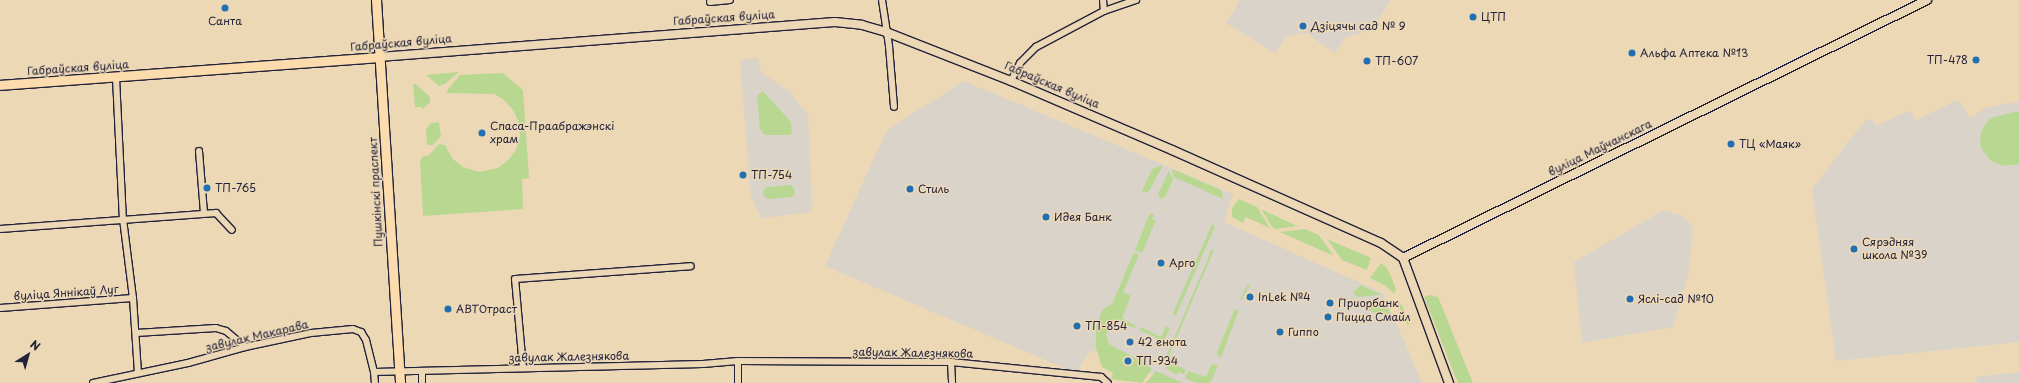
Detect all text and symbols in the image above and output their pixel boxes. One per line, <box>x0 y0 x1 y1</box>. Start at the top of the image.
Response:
marker: Санта <box>220 3 230 13</box>
street label: Габраўская вуліца <box>672 8 776 28</box>
place label: ЦТП <box>1481 10 1506 24</box>
marker: ЦТП <box>1468 12 1478 22</box>
place label: Санта <box>208 14 242 28</box>
place label: Дзіцячы сад № 9 <box>1311 19 1406 33</box>
marker: Дзіцячы сад № 9 <box>1298 21 1308 31</box>
street label: Габраўская вуліца <box>349 32 453 54</box>
place label: Альфа Аптека №13 <box>1640 46 1748 60</box>
marker: Альфа Аптека №13 <box>1627 48 1637 58</box>
place label: ТП-478 <box>1927 53 1968 67</box>
place label: ТП-607 <box>1375 54 1418 68</box>
marker: ТП-478 <box>1971 55 1981 65</box>
marker: ТП-607 <box>1362 56 1372 66</box>
street label: Габраўская вуліца <box>26 58 130 78</box>
street label: Габраўская вуліца <box>1002 59 1102 111</box>
street label: вуліца Маўчанскага <box>1546 117 1654 179</box>
place label: Спаса-Праабражэнскі храм <box>490 120 614 146</box>
marker: Спаса-Праабражэнскі храм <box>477 128 487 138</box>
street label: Пушкінскі праспект <box>367 137 385 247</box>
place label: ТЦ «Маяк» <box>1739 137 1801 151</box>
marker: ТЦ «Маяк» <box>1726 139 1736 149</box>
place label: ТП-754 <box>751 168 792 182</box>
marker: ТП-754 <box>738 170 748 180</box>
place label: ТП-765 <box>215 181 256 195</box>
place label: Стиль <box>918 182 949 196</box>
marker: ТП-765 <box>202 183 212 193</box>
marker: Стиль <box>905 184 915 194</box>
place label: Идея Банк <box>1054 210 1112 224</box>
marker: Идея Банк <box>1041 212 1051 222</box>
place label: Сярэдняя школа №39 <box>1862 236 1928 262</box>
marker: Сярэдняя школа №39 <box>1849 244 1859 254</box>
place label: Арго <box>1169 256 1195 270</box>
marker: Арго <box>1156 258 1166 268</box>
street label: вуліца Яннікаў Луг <box>13 283 119 303</box>
place label: InLek №4 <box>1258 290 1311 304</box>
marker: InLek №4 <box>1245 292 1255 302</box>
place label: Яслі-сад №10 <box>1638 292 1714 306</box>
marker: Яслі-сад №10 <box>1625 294 1635 304</box>
place label: Приорбанк <box>1338 296 1399 310</box>
marker: Приорбанк <box>1325 298 1335 308</box>
place label: АВТОтраст <box>456 302 517 316</box>
marker: АВТОтраст <box>443 304 453 314</box>
place label: Пицца Смайл <box>1336 310 1411 324</box>
marker: Пицца Смайл <box>1323 312 1333 322</box>
street label: завулак Макарава <box>204 318 310 354</box>
place label: ТП-854 <box>1085 319 1127 333</box>
marker: ТП-854 <box>1072 321 1082 331</box>
place label: Гиппо <box>1288 325 1319 339</box>
marker: Гиппо <box>1275 327 1285 337</box>
north arrow <box>8 335 48 375</box>
place label: 42 енота <box>1138 335 1187 349</box>
text: N <box>27 336 44 354</box>
marker: 42 енота <box>1125 337 1135 347</box>
street label: завулак Жалезнякова <box>853 345 973 361</box>
street label: завулак Жалезнякова <box>509 349 629 365</box>
place label: ТП-934 <box>1136 354 1178 368</box>
marker: ТП-934 <box>1123 356 1133 366</box>

